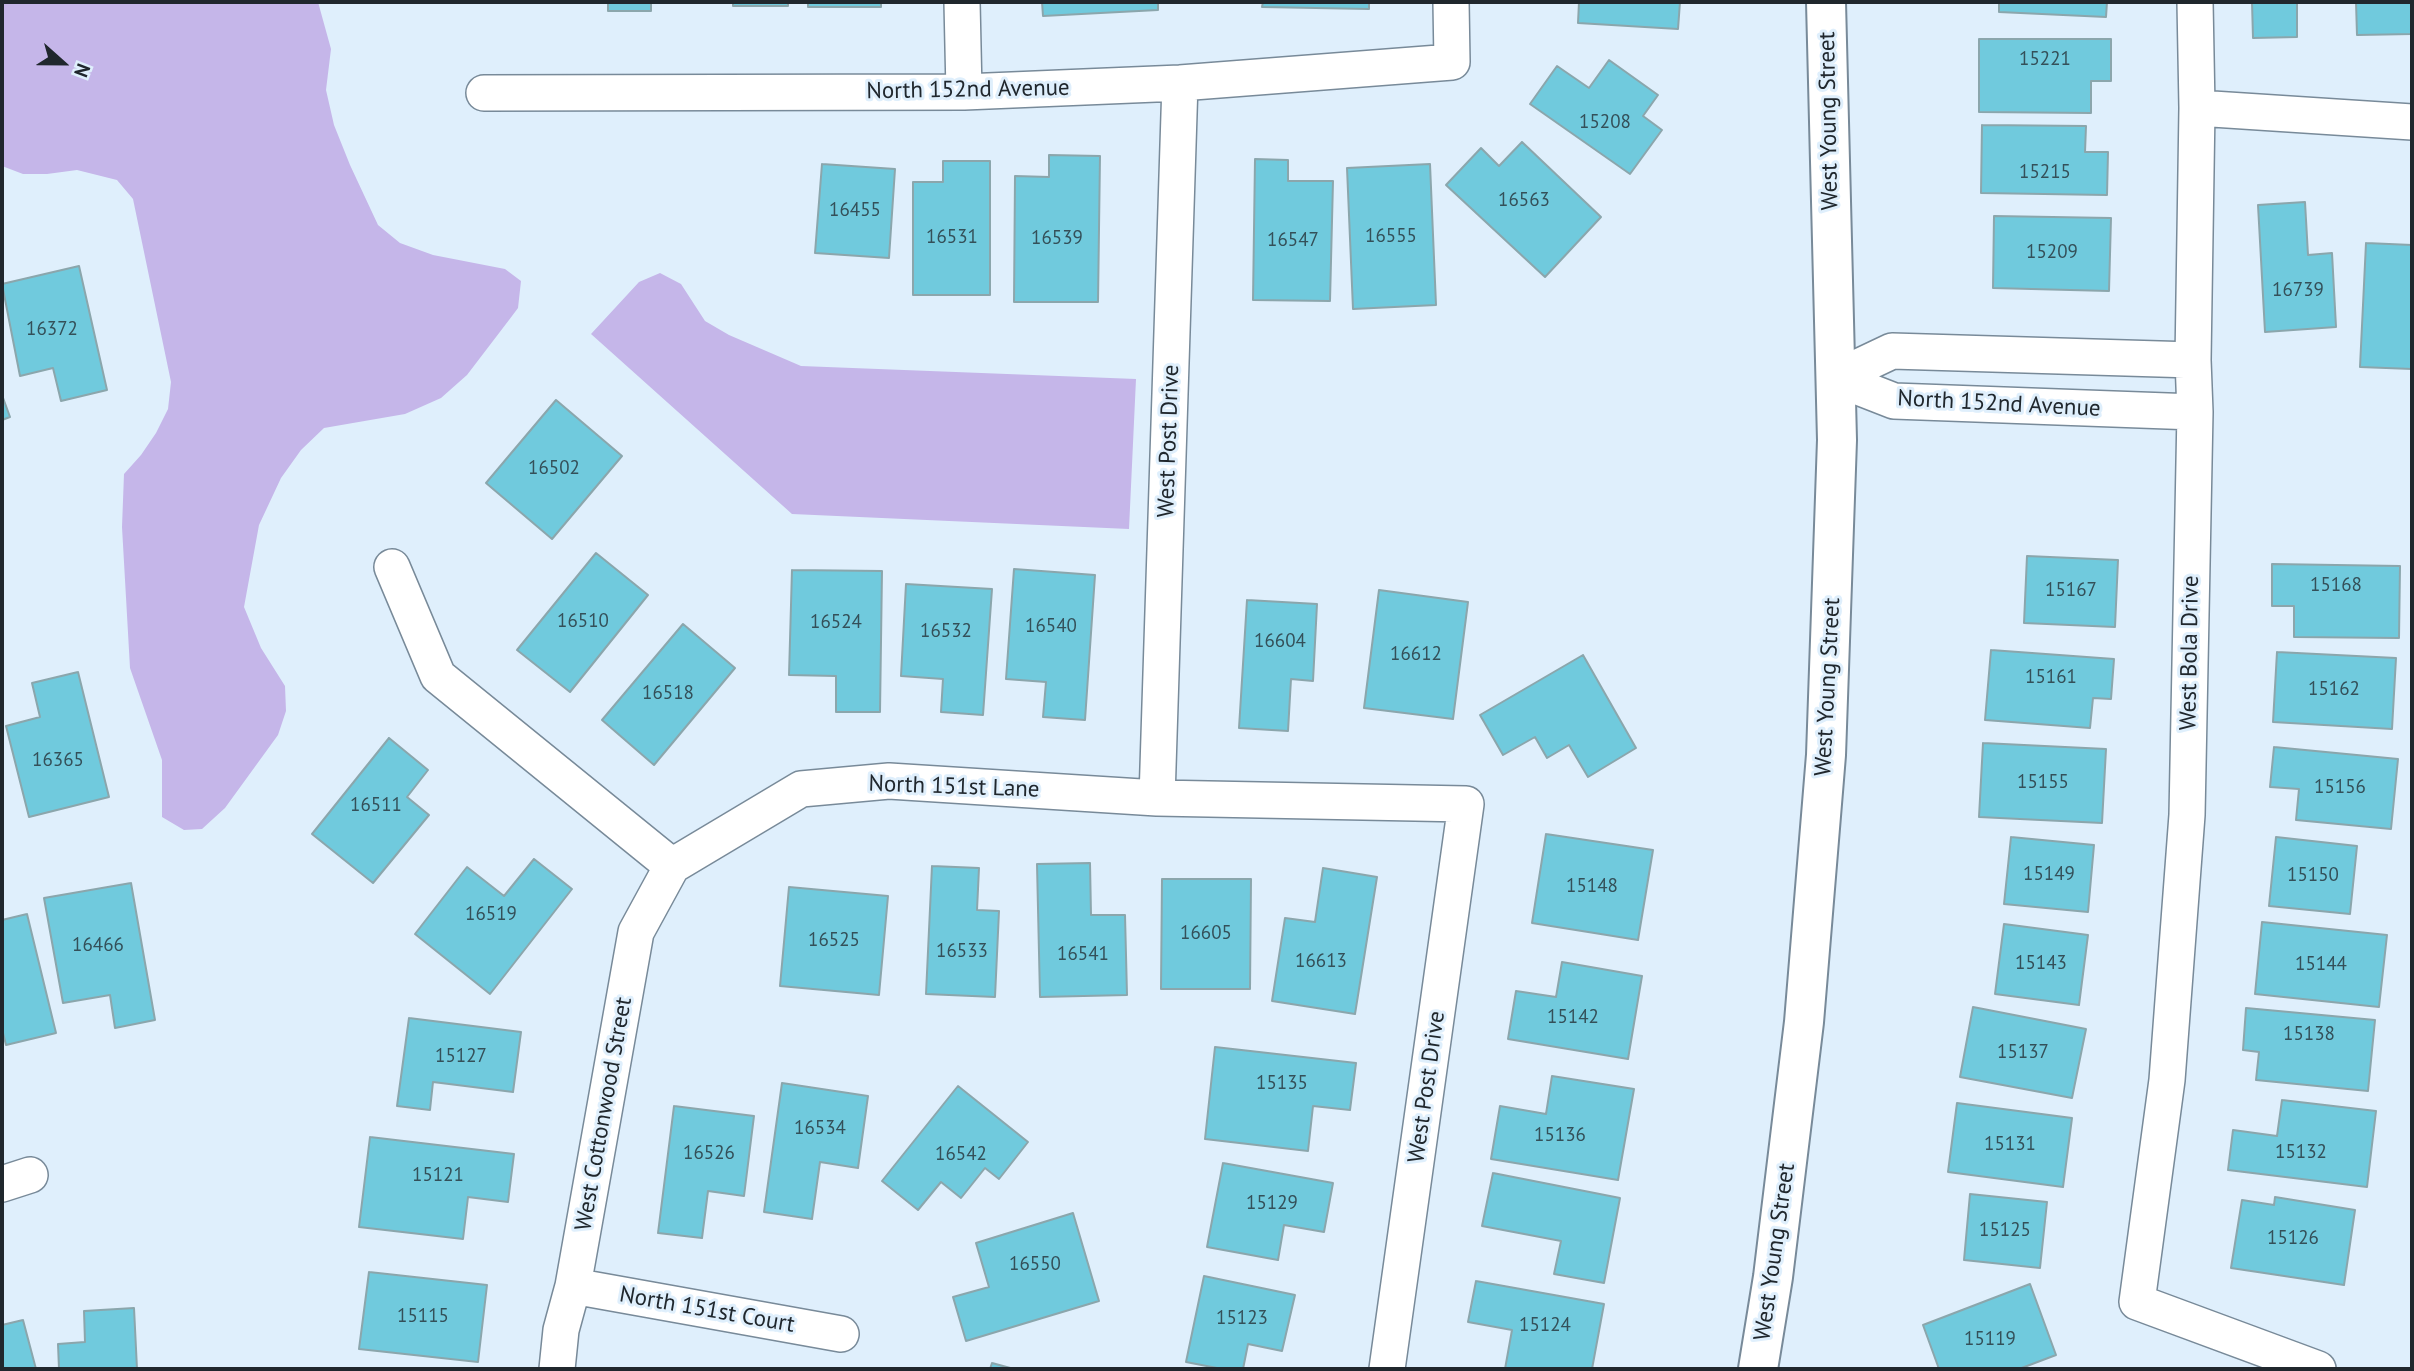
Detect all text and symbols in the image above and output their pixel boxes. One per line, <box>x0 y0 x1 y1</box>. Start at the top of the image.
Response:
north arrow <box>28 28 98 98</box>
street label: West Young Street <box>1814 31 1844 211</box>
house number: 15221 <box>2019 49 2071 71</box>
text: N <box>69 60 96 81</box>
street label: North 152nd Avenue <box>866 74 1070 106</box>
house number: 15208 <box>1579 112 1631 134</box>
house number: 15215 <box>2019 162 2071 184</box>
house number: 16563 <box>1498 190 1550 212</box>
house number: 16455 <box>829 200 881 222</box>
house number: 16555 <box>1365 226 1417 248</box>
house number: 16531 <box>926 227 978 249</box>
house number: 16539 <box>1031 228 1083 250</box>
house number: 16547 <box>1267 230 1319 252</box>
house number: 15209 <box>2026 242 2078 264</box>
house number: 16739 <box>2272 280 2324 302</box>
house number: 16372 <box>26 319 78 341</box>
street label: West Post Drive <box>1153 364 1185 518</box>
street label: North 152nd Avenue <box>1897 385 2101 423</box>
house number: 16502 <box>528 458 580 480</box>
street label: West Bola Drive <box>2175 575 2205 731</box>
house number: 15168 <box>2310 575 2362 597</box>
house number: 15167 <box>2045 580 2097 602</box>
street label: West Young Street <box>1810 597 1846 777</box>
house number: 16510 <box>557 611 609 633</box>
house number: 16524 <box>810 612 862 634</box>
house number: 16540 <box>1025 616 1077 638</box>
house number: 16532 <box>920 621 972 643</box>
house number: 16604 <box>1254 631 1306 653</box>
house number: 16612 <box>1390 644 1442 666</box>
house number: 15161 <box>2025 667 2077 689</box>
house number: 15162 <box>2308 679 2360 701</box>
house number: 16518 <box>642 683 694 705</box>
house number: 16365 <box>32 750 84 772</box>
street label: North 151st Lane <box>868 770 1040 804</box>
house number: 15155 <box>2017 772 2069 794</box>
house number: 15156 <box>2314 777 2366 799</box>
house number: 16511 <box>350 795 402 817</box>
house number: 15149 <box>2023 864 2075 886</box>
house number: 15150 <box>2287 865 2339 887</box>
house number: 15148 <box>1566 876 1618 898</box>
house number: 16519 <box>465 904 517 926</box>
house number: 16605 <box>1180 923 1232 945</box>
house number: 16525 <box>808 930 860 952</box>
house number: 16466 <box>72 935 124 957</box>
house number: 16533 <box>936 941 988 963</box>
house number: 16541 <box>1057 944 1109 966</box>
house number: 16613 <box>1295 951 1347 973</box>
house number: 15143 <box>2015 953 2067 975</box>
house number: 15144 <box>2295 954 2347 976</box>
street label: West Cottonwood Street <box>570 995 638 1233</box>
house number: 15142 <box>1547 1007 1599 1029</box>
street label: West Post Drive <box>1403 1009 1451 1165</box>
house number: 15138 <box>2283 1024 2335 1046</box>
house number: 15137 <box>1997 1042 2049 1064</box>
house number: 15127 <box>435 1046 487 1068</box>
house number: 15135 <box>1256 1073 1308 1095</box>
house number: 16534 <box>794 1118 846 1140</box>
house number: 15136 <box>1534 1125 1586 1147</box>
house number: 15131 <box>1984 1134 2036 1156</box>
house number: 15132 <box>2275 1142 2327 1164</box>
house number: 16526 <box>683 1143 735 1165</box>
house number: 16542 <box>935 1144 987 1166</box>
street label: West Young Street <box>1749 1162 1801 1342</box>
house number: 15121 <box>412 1165 464 1187</box>
house number: 15129 <box>1246 1193 1298 1215</box>
house number: 15125 <box>1979 1220 2031 1242</box>
house number: 15126 <box>2267 1228 2319 1250</box>
house number: 16550 <box>1009 1254 1061 1276</box>
street label: North 151st Court <box>617 1281 797 1339</box>
house number: 15115 <box>397 1306 449 1328</box>
house number: 15123 <box>1216 1308 1268 1330</box>
house number: 15124 <box>1519 1315 1571 1337</box>
house number: 15119 <box>1964 1329 2016 1351</box>

